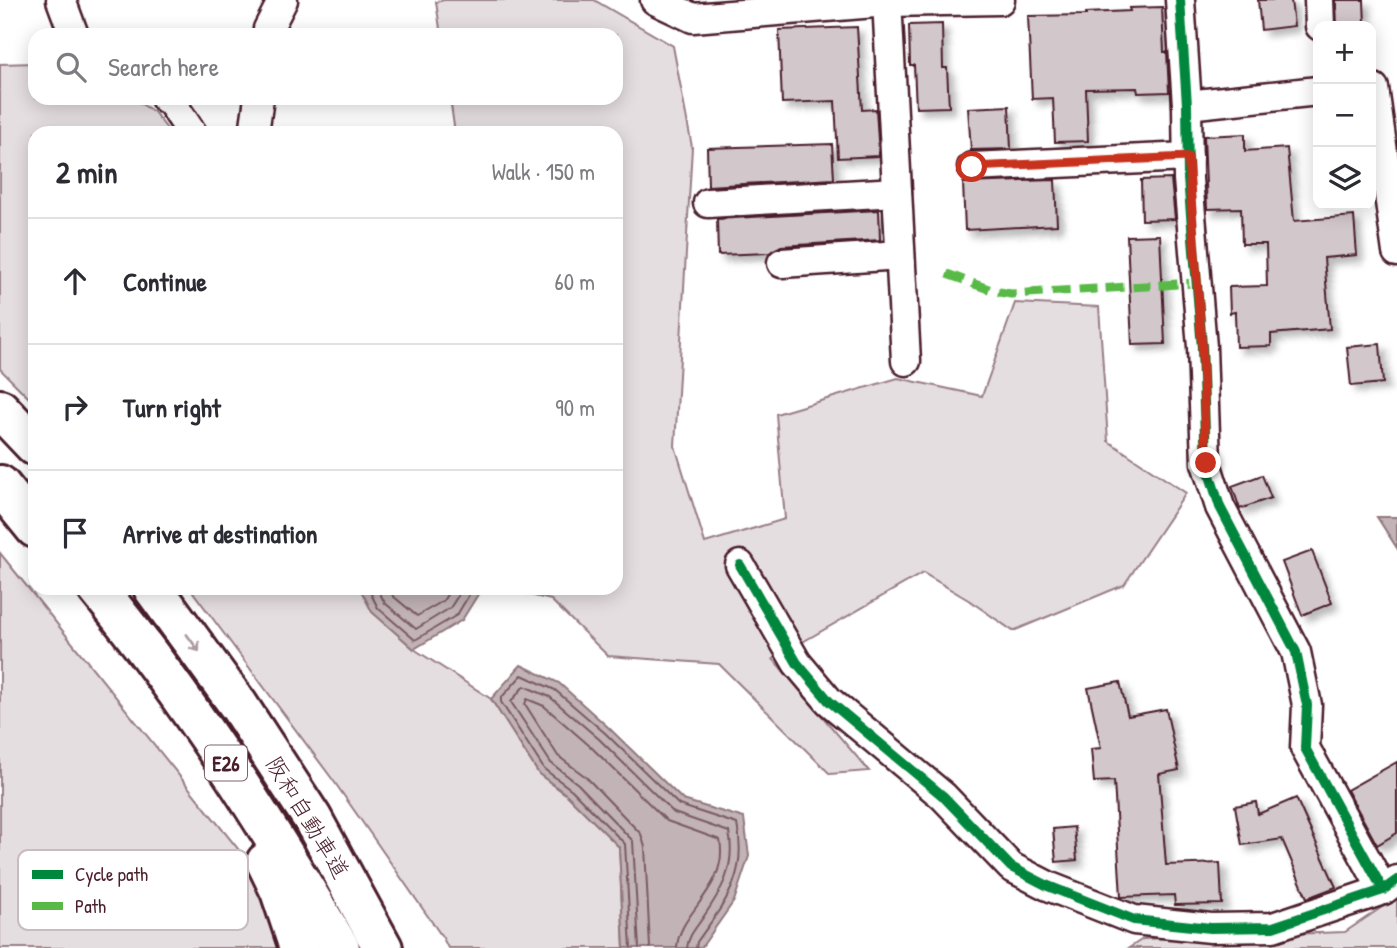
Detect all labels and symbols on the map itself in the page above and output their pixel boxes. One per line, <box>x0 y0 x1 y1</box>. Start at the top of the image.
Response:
route start <box>956 151 987 182</box>
route end <box>1190 447 1221 478</box>
one-way arrow <box>186 633 200 652</box>
road number: E26 <box>205 746 247 780</box>
street label: 阪和自動車道 <box>259 750 357 884</box>
legend <box>18 850 248 930</box>
text: Cycle path <box>75 861 148 887</box>
text: Path <box>75 893 106 919</box>

